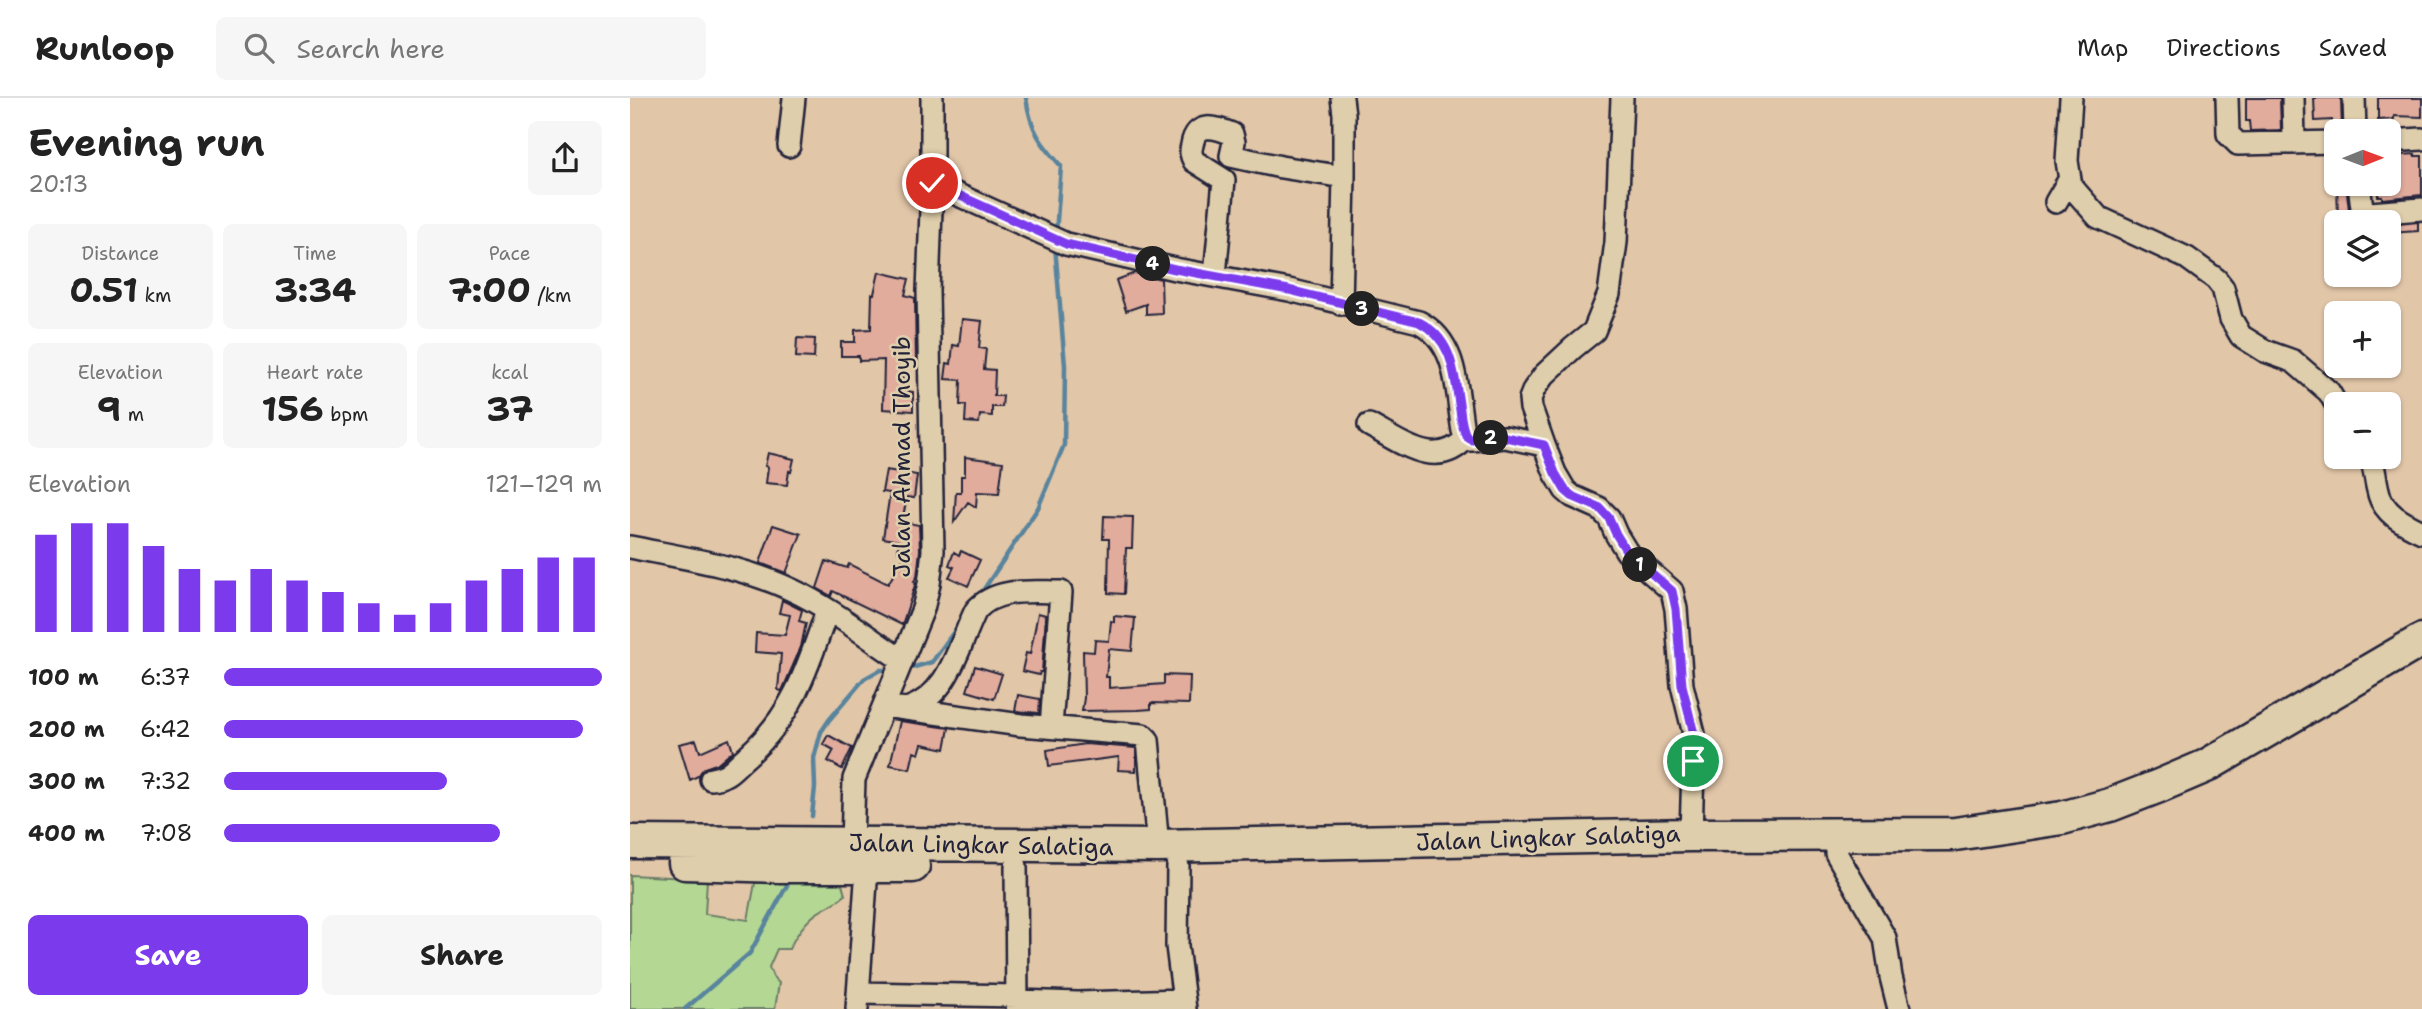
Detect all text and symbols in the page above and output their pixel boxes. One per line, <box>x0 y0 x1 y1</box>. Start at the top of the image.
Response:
search box <box>216 17 706 80</box>
text: Runloop <box>35 26 174 71</box>
icon: search <box>240 29 278 67</box>
text: Search here <box>296 31 445 66</box>
text: Map <box>2077 32 2128 64</box>
text: Directions <box>2166 32 2281 64</box>
text: Saved <box>2319 32 2387 64</box>
text: Evening run <box>28 117 265 168</box>
north arrow <box>2324 119 2401 196</box>
map controls <box>2324 119 2401 469</box>
button: share <box>528 121 602 195</box>
pin <box>902 153 962 213</box>
icon: check <box>913 164 951 202</box>
text: 20:13 <box>28 169 88 199</box>
button: layers <box>2324 210 2401 287</box>
text: Distance <box>81 241 159 266</box>
text: Time <box>293 241 337 266</box>
text: Pace <box>489 241 531 266</box>
pin: 4 <box>1135 246 1170 282</box>
text: 4 <box>1146 251 1159 276</box>
text: 0.51 <box>69 266 138 313</box>
text: 3:34 <box>274 266 356 313</box>
text: 7:00 <box>448 266 531 313</box>
text: km <box>138 283 171 308</box>
text: /km <box>531 283 571 308</box>
pin: 3 <box>1344 292 1380 326</box>
text: 3 <box>1355 296 1368 321</box>
button: + <box>2324 301 2401 378</box>
street label: Jalan Ahmad Thoyib <box>886 336 918 578</box>
text: Elevation <box>78 360 163 385</box>
text: Heart rate <box>267 360 363 385</box>
text: kcal <box>491 360 528 385</box>
text: 9 <box>97 385 121 432</box>
text: 156 <box>262 385 324 432</box>
text: 37 <box>486 385 533 432</box>
button: − <box>2324 392 2401 469</box>
text: m <box>121 402 144 427</box>
text: bpm <box>324 402 368 427</box>
pin: 2 <box>1474 420 1508 456</box>
text: 2 <box>1484 425 1497 450</box>
text: Elevation <box>28 469 131 499</box>
text: 121–129 m <box>486 469 602 499</box>
pin: 1 <box>1622 547 1658 582</box>
text: 1 <box>1635 552 1644 577</box>
text: 100 m <box>28 662 99 692</box>
text: 6:37 <box>140 662 191 692</box>
text: 200 m <box>28 714 105 744</box>
text: 6:42 <box>140 714 191 744</box>
pin <box>1663 731 1723 791</box>
icon: arrive <box>1674 742 1712 780</box>
text: 300 m <box>28 766 105 796</box>
text: 7:32 <box>140 766 191 796</box>
street label: Jalan Lingkar Salatiga <box>1415 817 1681 859</box>
text: 400 m <box>28 818 105 848</box>
text: 7:08 <box>140 818 193 848</box>
street label: Jalan Lingkar Salatiga <box>848 827 1114 863</box>
button: Save <box>28 915 308 995</box>
button: Share <box>322 915 602 995</box>

